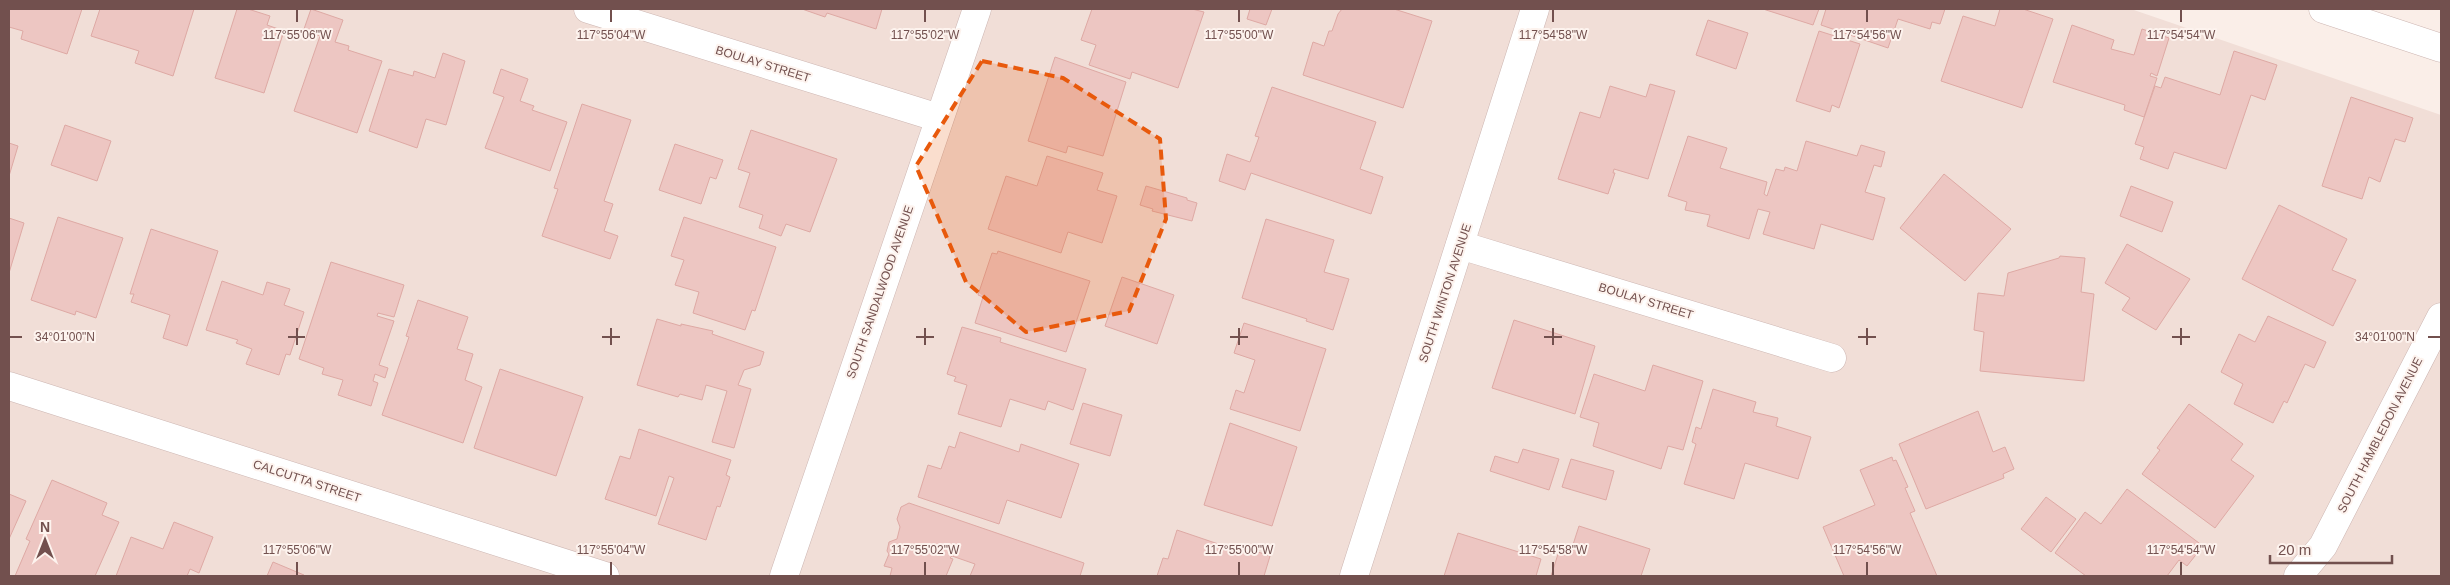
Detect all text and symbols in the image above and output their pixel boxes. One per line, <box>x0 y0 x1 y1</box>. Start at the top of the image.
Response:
text: 117°55'06"W <box>263 28 332 42</box>
text: 117°55'04"W <box>577 28 646 42</box>
text: 117°55'02"W <box>891 28 960 42</box>
text: 117°55'00"W <box>1205 28 1274 42</box>
text: 117°54'58"W <box>1519 28 1588 42</box>
text: 117°54'56"W <box>1833 28 1902 42</box>
text: 117°54'54"W <box>2147 28 2216 42</box>
street label: BOULAY STREET <box>714 43 813 85</box>
street label: SOUTH SANDALWOOD AVENUE <box>844 204 916 380</box>
street label: SOUTH WINTON AVENUE <box>1416 222 1474 364</box>
street label: BOULAY STREET <box>1597 280 1696 322</box>
text: 34°01'00"N <box>35 330 95 344</box>
text: 34°01'00"N <box>2355 330 2415 344</box>
street label: SOUTH HAMBLEDON AVENUE <box>2335 355 2425 515</box>
street label: CALCUTTA STREET <box>251 457 363 505</box>
north arrow <box>20 515 70 565</box>
text: N <box>40 519 50 535</box>
scale bar <box>2270 532 2392 564</box>
text: 20 m <box>2278 541 2311 558</box>
text: 117°55'06"W <box>263 543 332 557</box>
text: 117°55'04"W <box>577 543 646 557</box>
text: 117°55'02"W <box>891 543 960 557</box>
text: 117°55'00"W <box>1205 543 1274 557</box>
text: 117°54'58"W <box>1519 543 1588 557</box>
text: 117°54'56"W <box>1833 543 1902 557</box>
text: 117°54'54"W <box>2147 543 2216 557</box>

